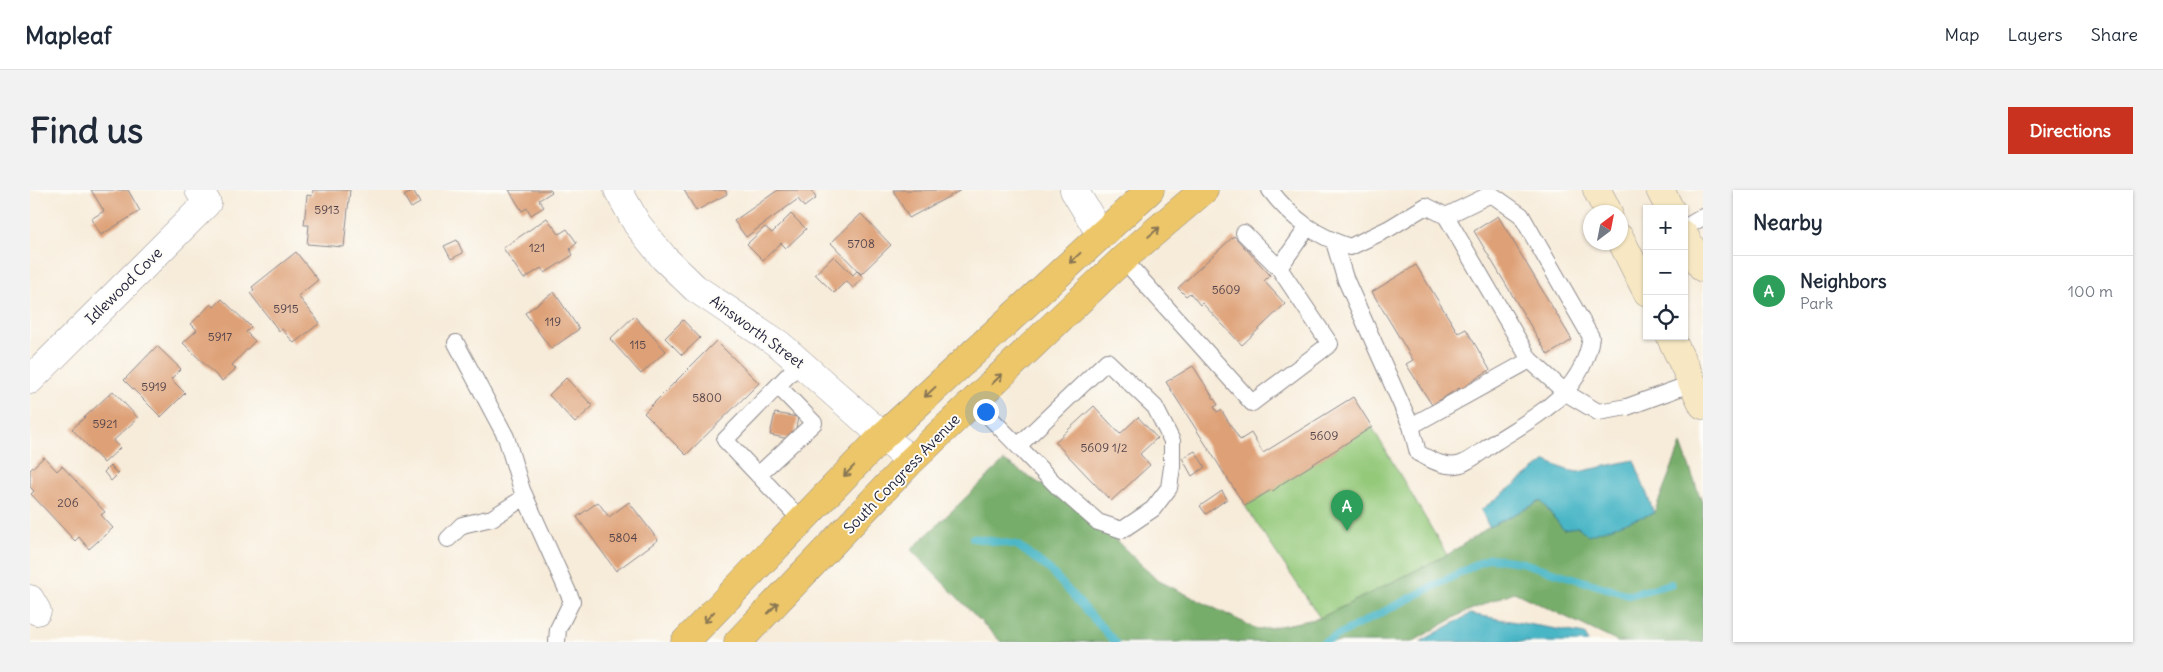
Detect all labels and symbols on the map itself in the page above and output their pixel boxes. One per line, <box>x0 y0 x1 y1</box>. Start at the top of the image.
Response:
house number: 5913 <box>314 202 340 217</box>
north arrow <box>1583 205 1628 250</box>
one-way arrow <box>1148 226 1161 238</box>
house number: 5708 <box>847 236 875 251</box>
house number: 121 <box>529 240 545 255</box>
street label: Idlewood Cove <box>81 243 166 328</box>
one-way arrow <box>1069 252 1082 264</box>
house number: 5609 <box>1212 282 1240 297</box>
street label: Ainsworth Street <box>706 291 808 372</box>
house number: 5915 <box>273 301 299 316</box>
house number: 119 <box>545 314 561 329</box>
house number: 5917 <box>208 329 232 344</box>
house number: 115 <box>630 337 646 352</box>
one-way arrow <box>991 373 1004 385</box>
house number: 5919 <box>141 379 167 394</box>
one-way arrow <box>924 386 936 398</box>
house number: 5800 <box>692 390 722 405</box>
your location <box>973 399 999 425</box>
street label: South Congress Avenue <box>839 410 964 538</box>
house number: 5921 <box>92 416 118 431</box>
house number: 5609 <box>1310 428 1338 443</box>
house number: 5609 1/2 <box>1080 440 1128 455</box>
one-way arrow <box>843 465 855 477</box>
pin: A <box>1331 490 1363 531</box>
house number: 206 <box>57 495 79 510</box>
house number: 5804 <box>609 530 637 545</box>
one-way arrow <box>767 601 779 614</box>
one-way arrow <box>703 611 715 623</box>

